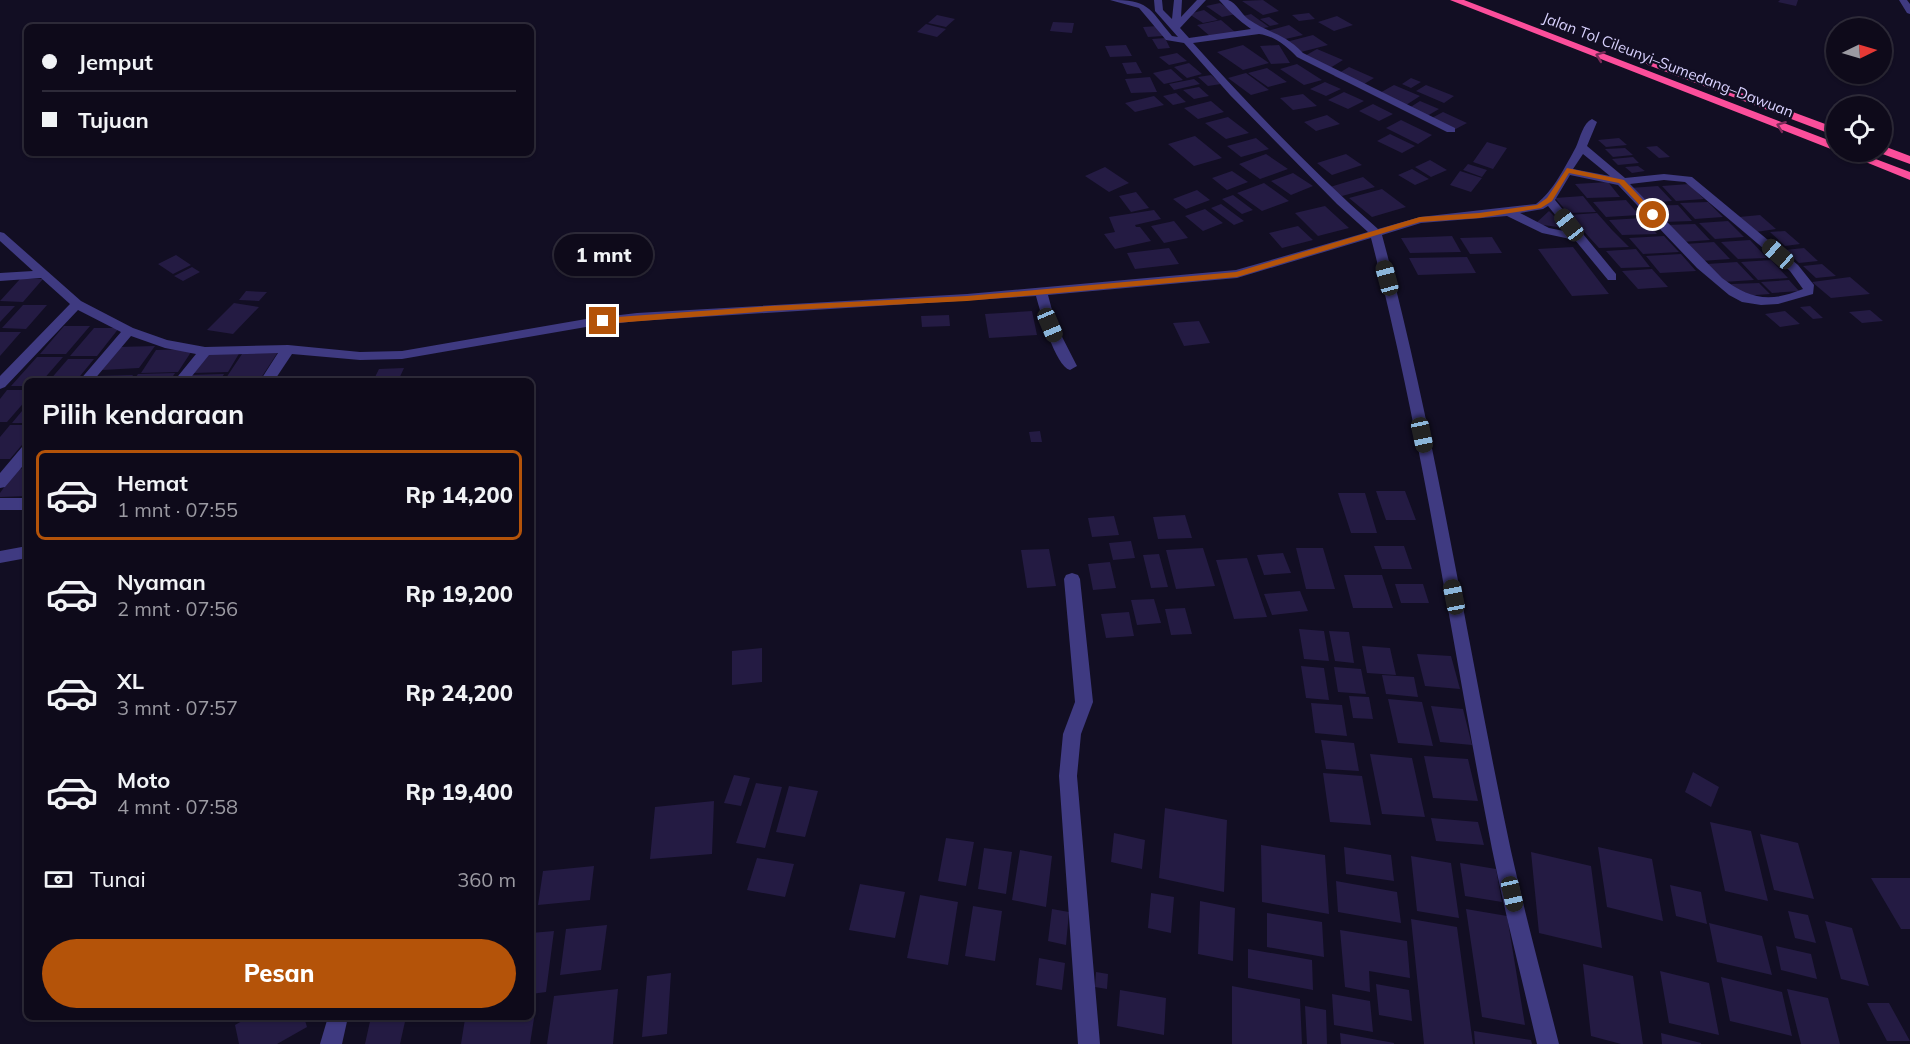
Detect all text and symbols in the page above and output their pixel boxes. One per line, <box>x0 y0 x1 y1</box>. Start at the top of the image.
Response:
street label: Jalan Tol Cileunyi–Sumedang–Dawuan <box>1540 8 1796 121</box>
north arrow <box>1826 18 1892 84</box>
map controls <box>1826 18 1892 162</box>
text: Jemput <box>78 48 153 76</box>
one-way arrow <box>1595 51 1606 63</box>
button: locate <box>1826 96 1892 162</box>
text: Tujuan <box>78 106 149 134</box>
one-way arrow <box>1777 121 1788 133</box>
route start <box>1639 201 1666 228</box>
car <box>1551 205 1587 245</box>
callout: 1 mnt <box>554 234 652 276</box>
car <box>1759 235 1797 273</box>
text: 1 mnt <box>575 242 632 267</box>
car <box>1374 258 1400 298</box>
car <box>1035 305 1065 345</box>
route end <box>589 307 616 334</box>
text: Pilih kendaraan <box>42 397 244 431</box>
car <box>1409 416 1435 454</box>
icon: car <box>45 468 99 522</box>
text: Hemat <box>117 469 188 497</box>
text: Rp 14,200 <box>406 481 513 509</box>
text: 1 mnt · 07:55 <box>117 497 238 522</box>
icon: car <box>45 567 99 621</box>
text: Nyaman <box>117 568 206 596</box>
car <box>1442 578 1466 616</box>
text: Rp 19,200 <box>406 580 513 608</box>
text: 2 mnt · 07:56 <box>117 596 238 621</box>
icon: car <box>45 666 99 720</box>
text: XL <box>117 667 144 695</box>
text: Rp 24,200 <box>406 679 513 707</box>
text: 3 mnt · 07:57 <box>117 695 238 720</box>
icon: car <box>45 765 99 819</box>
text: Moto <box>117 766 170 794</box>
text: Rp 19,400 <box>406 778 513 806</box>
text: 4 mnt · 07:58 <box>117 794 238 819</box>
icon: cash <box>42 863 75 896</box>
text: Tunai <box>90 865 146 893</box>
text: 360 m <box>457 867 516 892</box>
car <box>1499 874 1525 914</box>
button: Pesan <box>42 939 516 1008</box>

